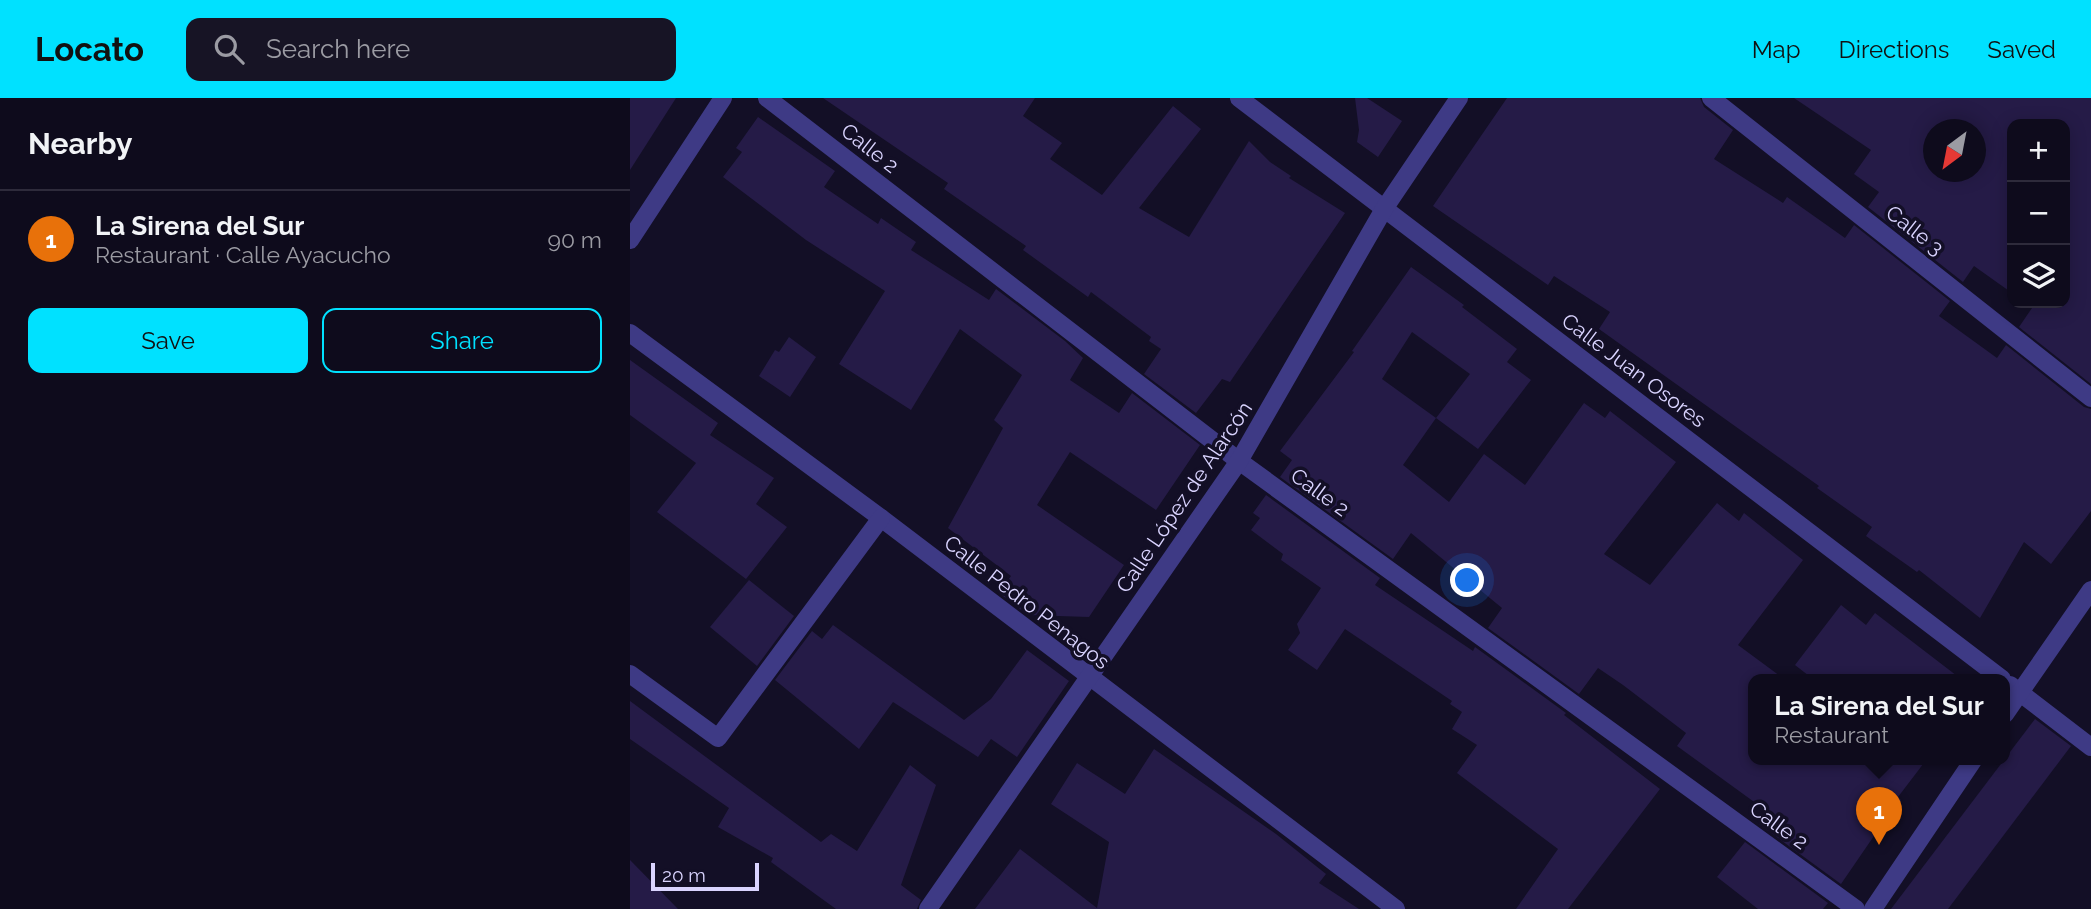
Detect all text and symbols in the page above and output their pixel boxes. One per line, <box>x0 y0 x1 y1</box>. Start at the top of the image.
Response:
search box <box>186 18 676 81</box>
text: Locato <box>35 30 144 69</box>
icon: search <box>210 30 248 68</box>
text: Search here <box>266 34 410 64</box>
text: Map <box>1752 35 1801 64</box>
text: Directions <box>1839 35 1949 64</box>
text: Saved <box>1987 35 2056 64</box>
street label: Calle 2 <box>836 118 904 178</box>
north arrow <box>1923 119 1986 182</box>
map controls <box>2007 119 2070 308</box>
button: + <box>2007 119 2070 182</box>
text: Nearby <box>28 126 132 161</box>
button: − <box>2007 182 2070 245</box>
street label: Calle 3 <box>1881 200 1949 260</box>
text: La Sirena del Sur <box>95 211 304 241</box>
text: 1 <box>45 226 57 253</box>
text: 90 m <box>547 226 602 253</box>
text: Restaurant · Calle Ayacucho <box>95 241 391 268</box>
button: layers <box>2007 245 2070 308</box>
button: Save <box>28 308 308 373</box>
button: Share <box>322 308 602 373</box>
street label: Calle Juan Osores <box>1557 308 1711 432</box>
street label: Calle López de Alarcón <box>1111 397 1257 597</box>
street label: Calle 2 <box>1286 463 1354 521</box>
street label: Calle Pedro Penagos <box>939 530 1115 674</box>
your location <box>1450 563 1484 597</box>
popup <box>1748 674 2010 765</box>
text: La Sirena del Sur <box>1774 691 1984 721</box>
text: Restaurant <box>1774 721 1889 748</box>
pin: 1 <box>1856 787 1902 845</box>
street label: Calle 2 <box>1745 796 1813 854</box>
scale bar <box>651 860 760 892</box>
text: 20 m <box>662 864 706 886</box>

